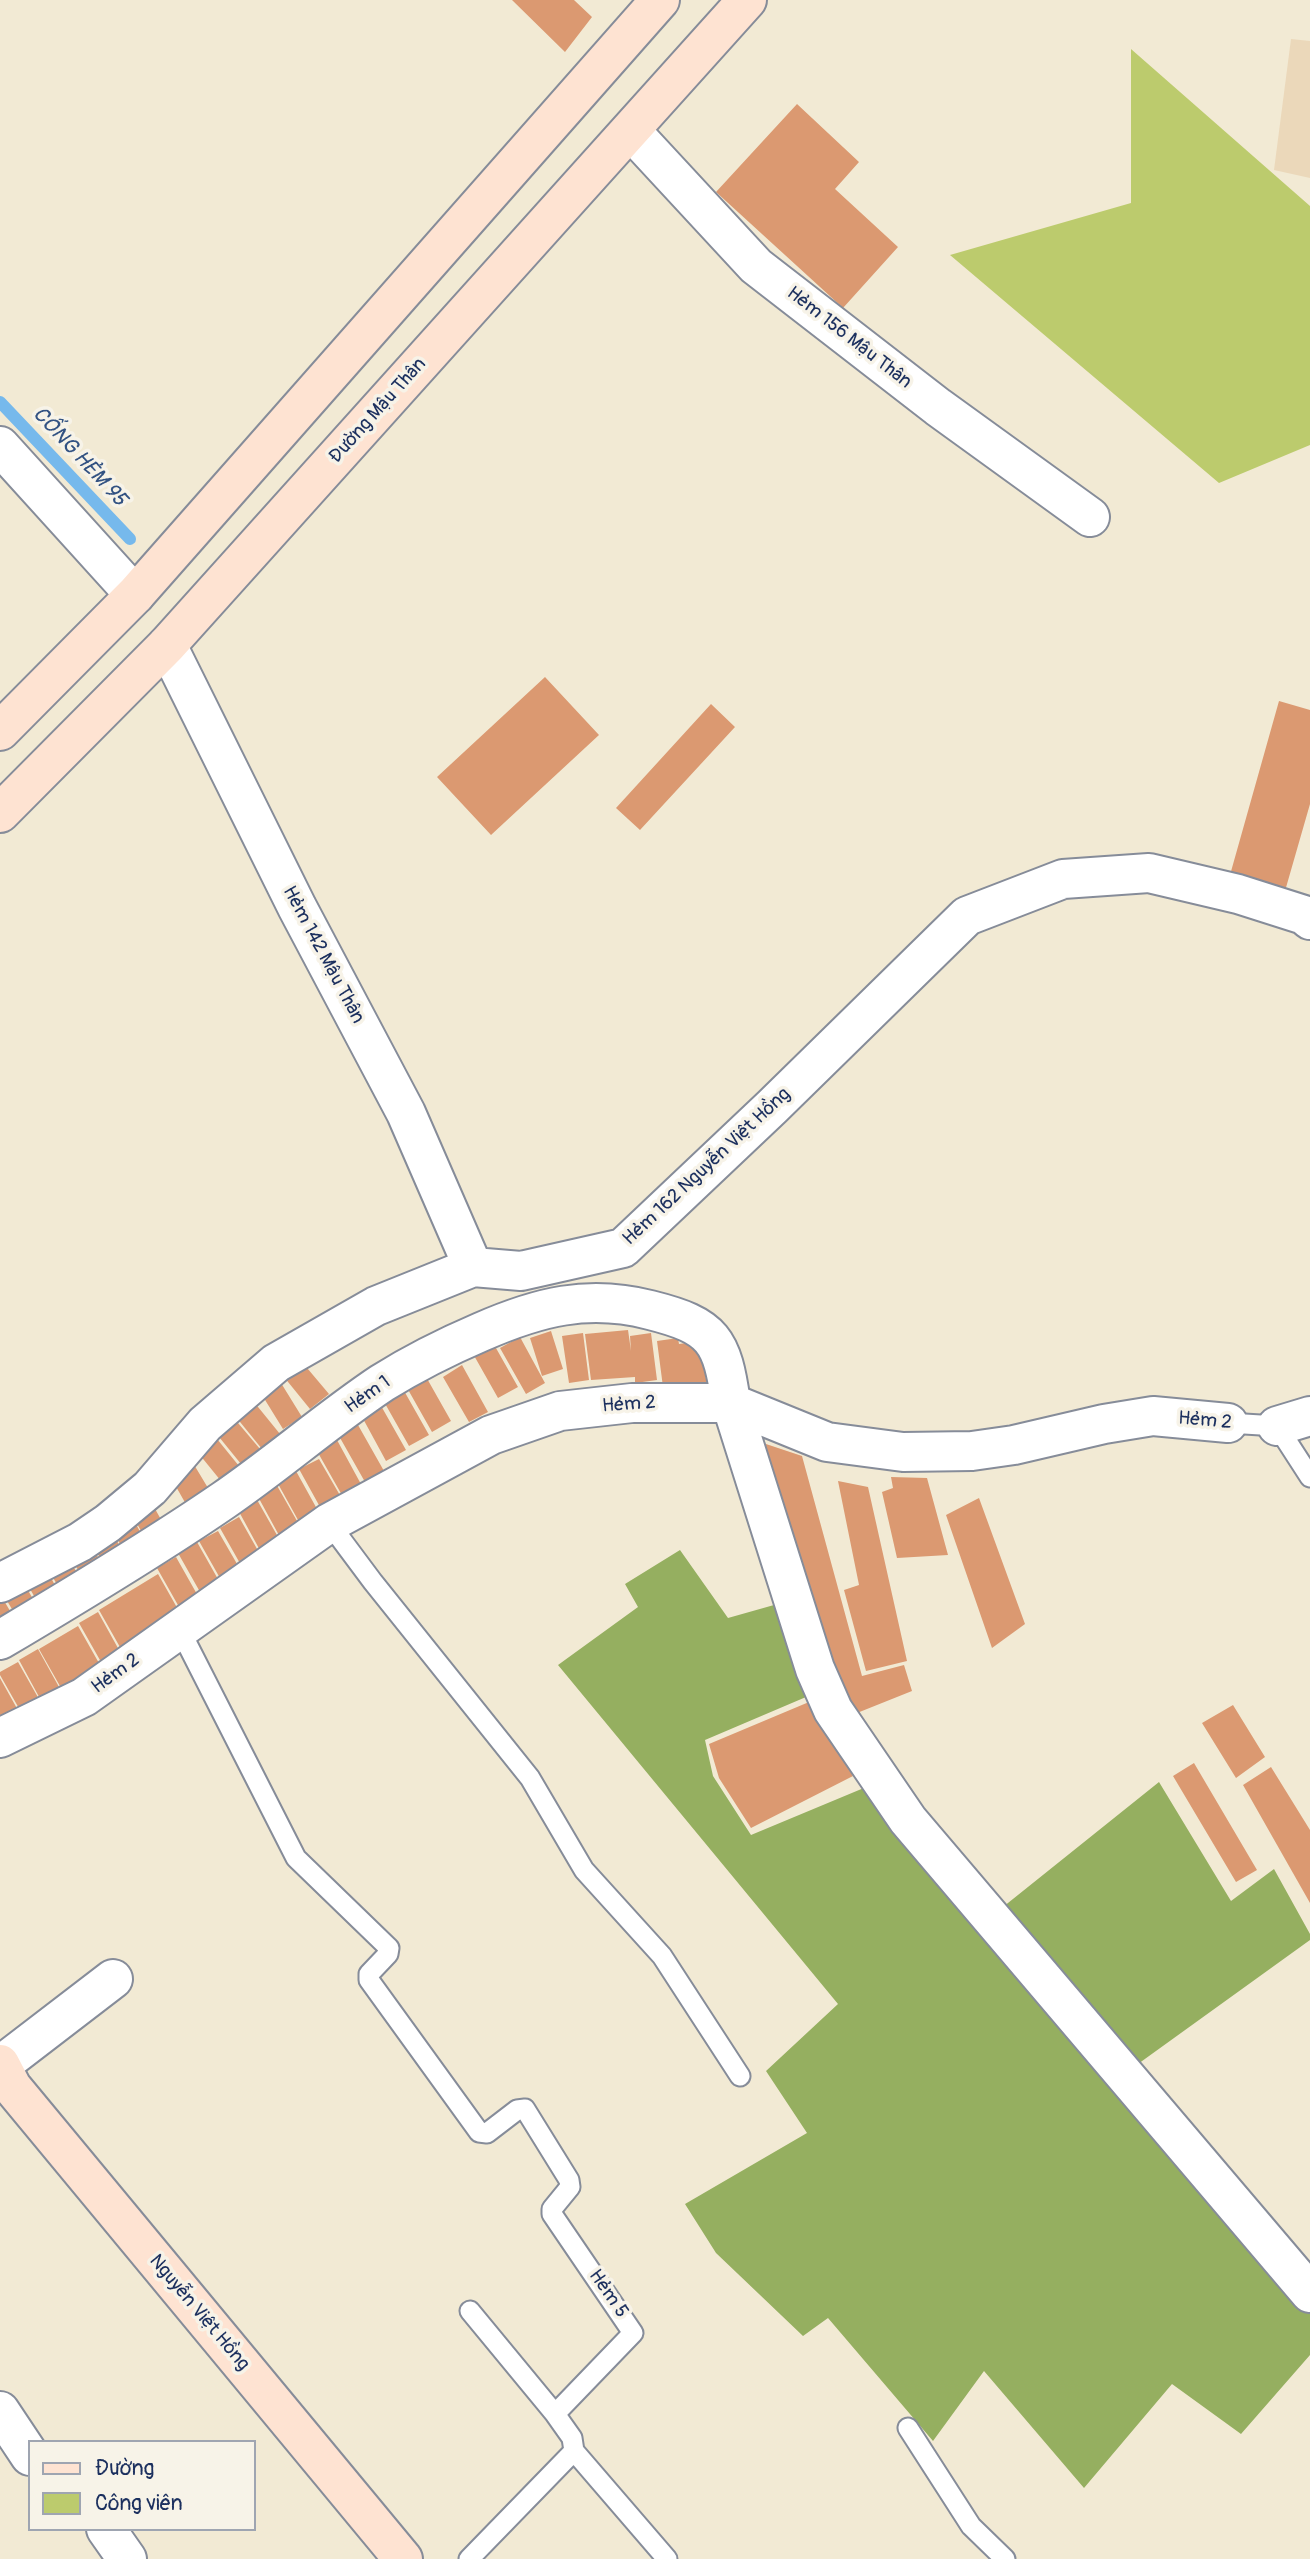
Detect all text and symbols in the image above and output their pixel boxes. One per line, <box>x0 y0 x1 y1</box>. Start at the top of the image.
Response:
street label: Hẻm 156 Mậu Thân <box>782 282 916 394</box>
street label: Đường Mậu Thân <box>325 354 431 468</box>
water label: CỐNG HẺM 95 <box>27 402 131 512</box>
street label: Hẻm 142 Mậu Thân <box>277 882 369 1028</box>
street label: Hẻm 162 Nguyễn Việt Hồng <box>619 1083 795 1251</box>
street label: Hẻm 1 <box>341 1371 395 1419</box>
street label: Hẻm 2 <box>601 1392 657 1418</box>
street label: Hẻm 2 <box>1177 1407 1233 1435</box>
street label: Hẻm 2 <box>88 1649 144 1699</box>
street label: Nguyễn Việt Hồng <box>144 2250 254 2376</box>
street label: Hẻm 5 <box>583 2266 633 2322</box>
legend <box>28 2440 256 2531</box>
text: Đường <box>95 2455 154 2482</box>
text: Công viên <box>95 2490 183 2517</box>

